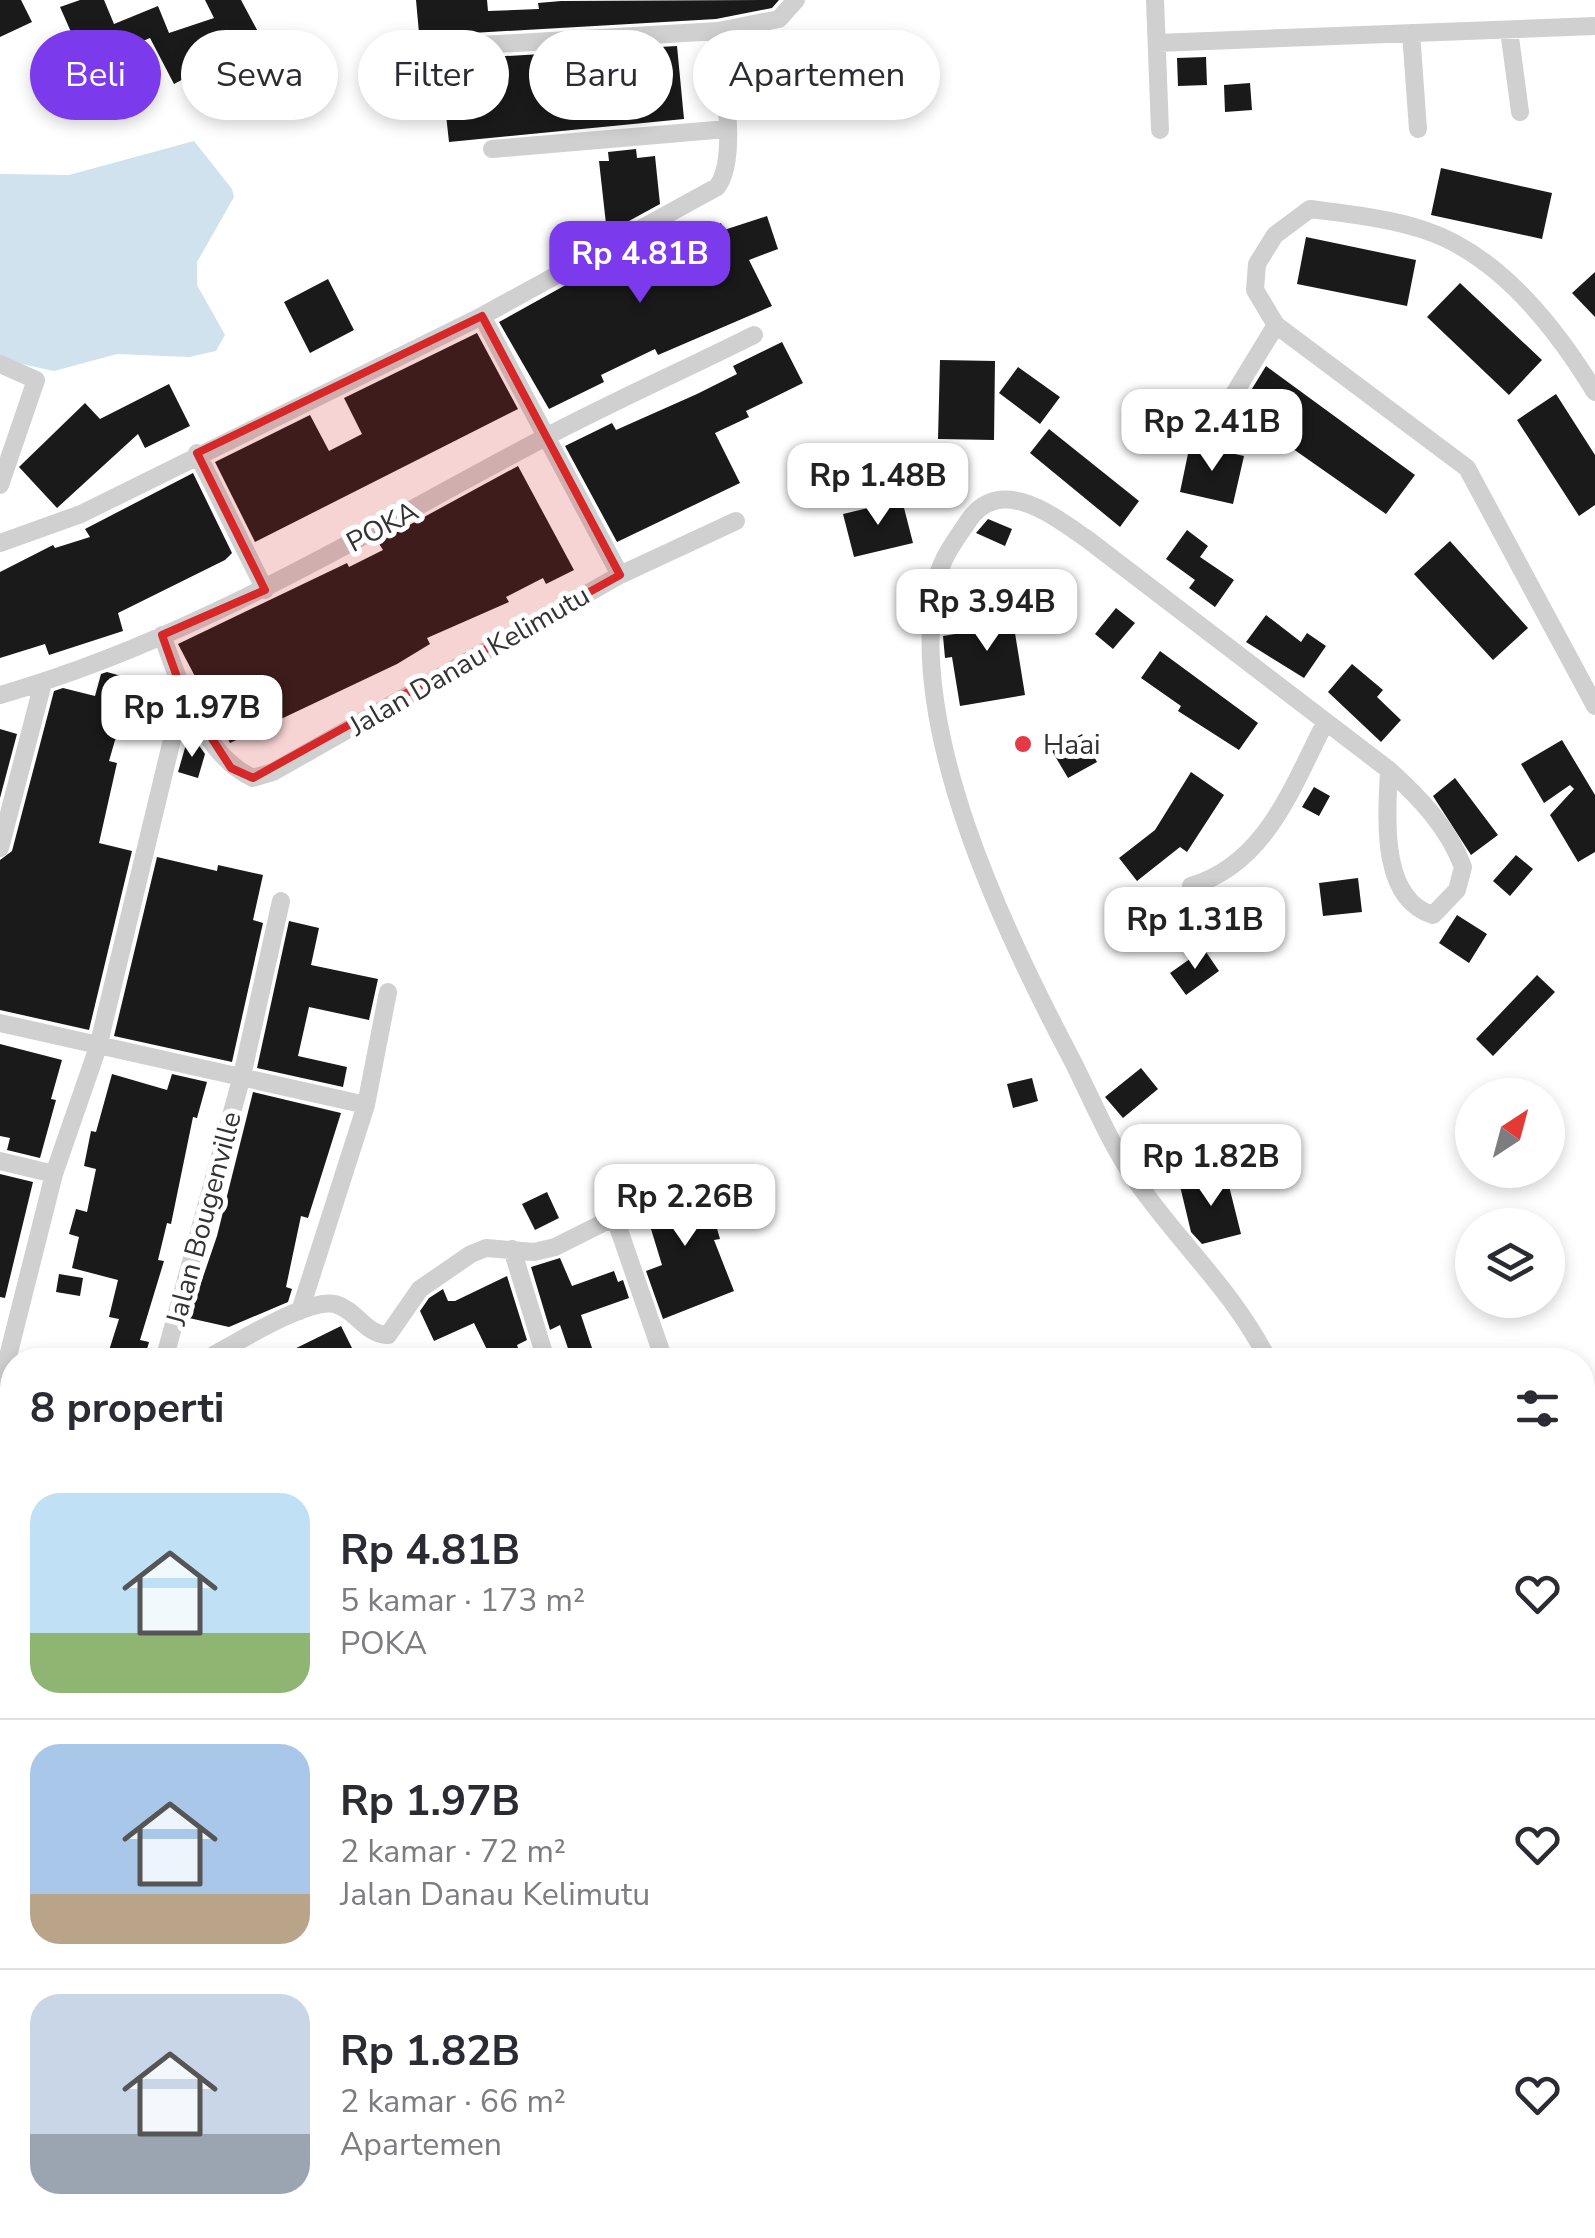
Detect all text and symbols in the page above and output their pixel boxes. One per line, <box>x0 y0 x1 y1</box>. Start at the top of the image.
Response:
chip: Beli <box>30 30 161 120</box>
chip: Sewa <box>181 30 338 120</box>
chip: Filter <box>358 30 509 120</box>
chip: Baru <box>529 30 673 120</box>
chip: Apartemen <box>693 30 940 120</box>
pin: Rp 4.81B <box>537 221 743 306</box>
text: Rp 4.81B <box>571 232 709 275</box>
pin: Rp 2.41B <box>1109 389 1315 474</box>
text: Rp 2.41B <box>1143 400 1281 443</box>
pin: Rp 1.48B <box>775 443 981 528</box>
text: Rp 1.48B <box>809 454 947 497</box>
street label: POKA <box>340 492 425 562</box>
pin: Rp 3.94B <box>884 569 1090 654</box>
street label: Jalan Danau Kelimutu <box>342 577 597 746</box>
text: Rp 3.94B <box>918 580 1056 623</box>
pin: Rp 1.97B <box>89 675 295 760</box>
text: Rp 1.97B <box>123 686 261 729</box>
place label: Haai <box>1043 726 1100 764</box>
marker: Haai <box>1012 733 1034 755</box>
pin: Rp 1.31B <box>1092 887 1298 972</box>
text: Rp 1.31B <box>1126 898 1264 941</box>
north arrow <box>1455 1078 1565 1188</box>
map controls <box>1455 1078 1565 1318</box>
street label: Jalan Bougenville <box>157 1107 251 1330</box>
pin: Rp 1.82B <box>1108 1124 1314 1209</box>
text: Rp 1.82B <box>1142 1135 1280 1178</box>
pin: Rp 2.26B <box>582 1164 788 1249</box>
text: Rp 2.26B <box>616 1175 754 1218</box>
button: layers <box>1455 1208 1565 1318</box>
text: 8 properti <box>30 1380 225 1437</box>
icon: filters <box>1510 1381 1565 1436</box>
text: Rp 4.81B <box>340 1522 520 1579</box>
icon: home <box>110 1533 230 1653</box>
icon: heart <box>1510 1566 1565 1621</box>
text: 5 kamar · 173 m² <box>340 1579 585 1622</box>
text: POKA <box>340 1622 427 1665</box>
text: Rp 1.97B <box>340 1773 520 1830</box>
icon: home <box>110 1784 230 1904</box>
icon: heart <box>1510 1817 1565 1872</box>
text: 2 kamar · 72 m² <box>340 1830 566 1873</box>
text: Jalan Danau Kelimutu <box>340 1873 650 1916</box>
text: Rp 1.82B <box>340 2023 520 2080</box>
icon: home <box>110 2034 230 2154</box>
icon: heart <box>1510 2067 1565 2122</box>
text: 2 kamar · 66 m² <box>340 2080 566 2123</box>
text: Apartemen <box>340 2123 502 2166</box>

